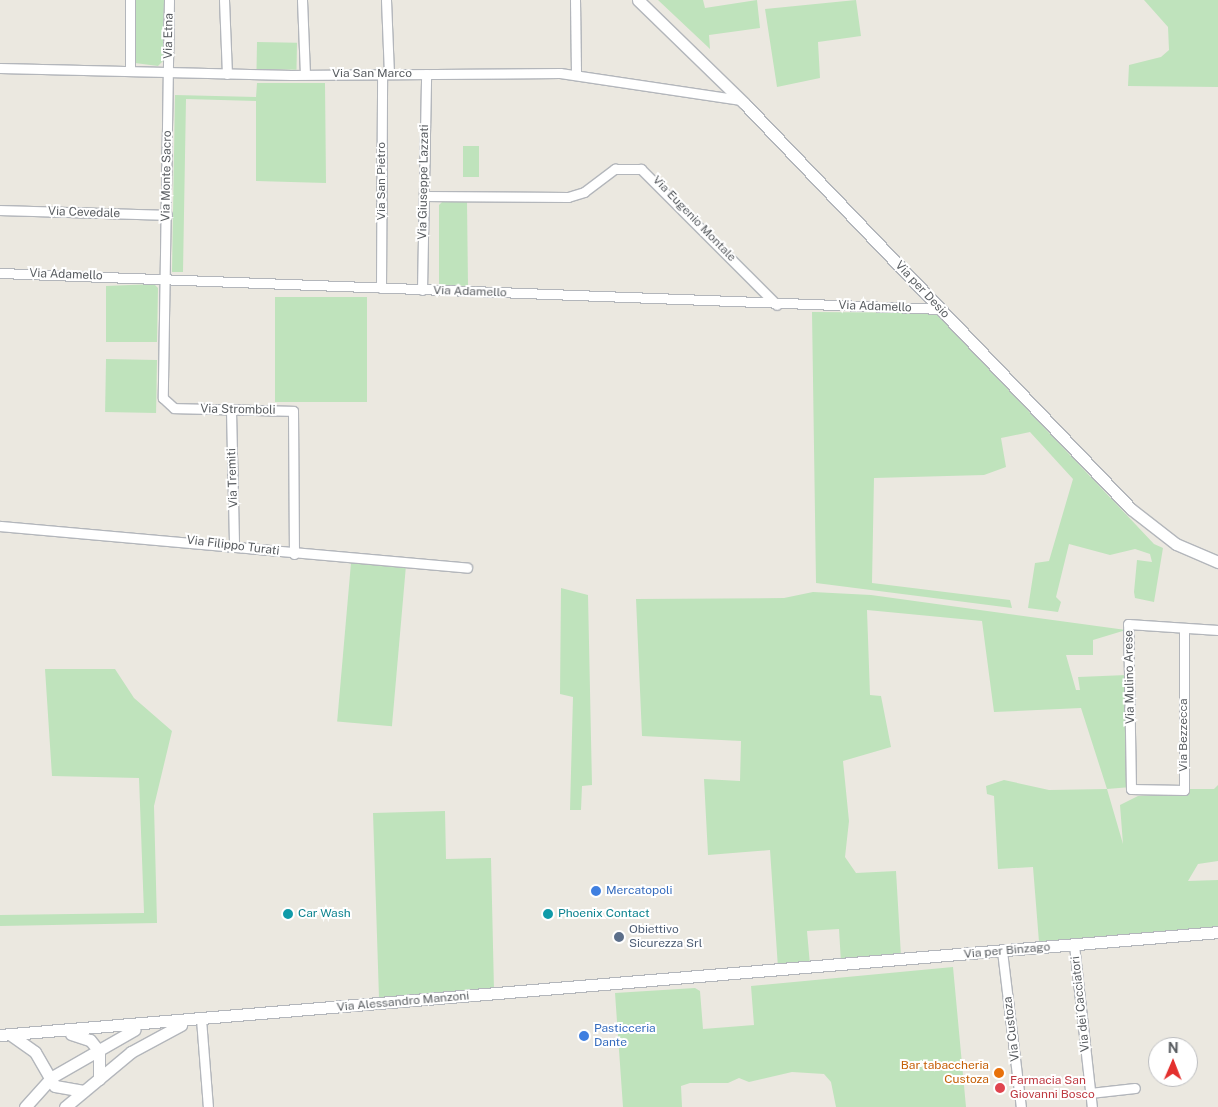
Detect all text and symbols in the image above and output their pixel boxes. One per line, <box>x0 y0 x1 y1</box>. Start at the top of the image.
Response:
street label: Via Etna <box>161 13 177 59</box>
street label: Via San Marco <box>332 67 412 81</box>
street label: Via Giuseppe Lazzati <box>416 124 432 240</box>
street label: Via Monte Sacro <box>159 130 175 222</box>
street label: Via San Pietro <box>375 142 389 220</box>
street label: Via Eugenio Montale <box>649 173 739 265</box>
street label: Via Cevedale <box>48 205 120 221</box>
street label: Via per Desio <box>892 258 952 322</box>
street label: Via Adamello <box>29 267 103 283</box>
street label: Via Adamello <box>433 284 507 300</box>
street label: Via Adamello <box>838 299 912 315</box>
street label: Via Stromboli <box>200 402 276 418</box>
street label: Via Tremiti <box>225 448 241 508</box>
street label: Via Filippo Turati <box>186 533 280 559</box>
street label: Via Mulino Arese <box>1122 630 1138 724</box>
street label: Via Bezzecca <box>1177 698 1191 772</box>
place label: Mercatopoli <box>606 884 673 898</box>
marker: Mercatopoli <box>590 885 602 897</box>
place label: Car Wash <box>298 907 351 921</box>
place label: Phoenix Contact <box>558 907 650 921</box>
marker: Car Wash <box>282 908 294 920</box>
marker: Phoenix Contact <box>542 908 554 920</box>
place label: Obiettivo Sicurezza Srl <box>629 923 702 951</box>
marker: Obiettivo Sicurezza Srl <box>613 931 625 943</box>
street label: Via per Binzago <box>963 940 1051 962</box>
street label: Via dei Cacciatori <box>1069 955 1093 1053</box>
street label: Via Alessandro Manzoni <box>336 989 470 1015</box>
street label: Via Custoza <box>1001 996 1023 1062</box>
place label: Pasticceria Dante <box>594 1022 656 1050</box>
marker: Pasticceria Dante <box>578 1030 590 1042</box>
north arrow <box>1148 1037 1198 1087</box>
text: N <box>1168 1040 1179 1056</box>
place label: Bar tabaccheria Custoza <box>901 1059 989 1087</box>
marker: Bar tabaccheria Custoza <box>993 1067 1005 1079</box>
place label: Farmacia San Giovanni Bosco <box>1010 1074 1095 1102</box>
marker: Farmacia San Giovanni Bosco <box>994 1082 1006 1094</box>

